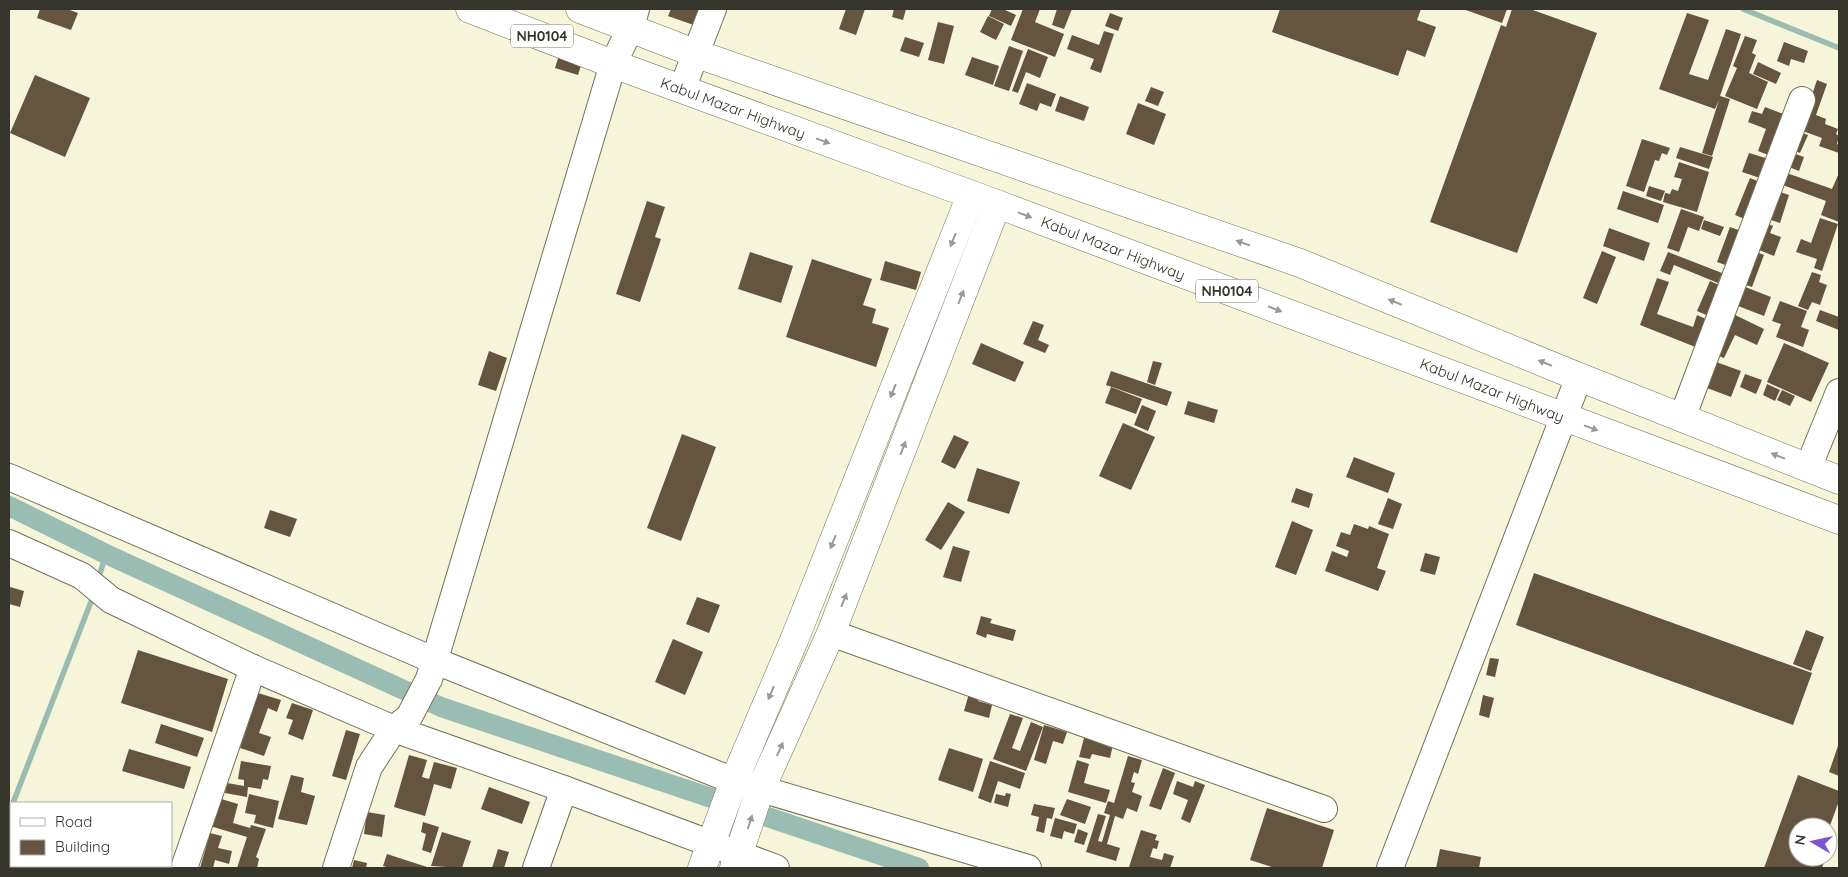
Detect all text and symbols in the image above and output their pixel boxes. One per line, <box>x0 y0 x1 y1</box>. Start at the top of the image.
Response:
road number: NH0104 <box>511 24 573 48</box>
street label: Kabul Mazar Highway <box>658 73 808 143</box>
one-way arrow <box>816 137 831 145</box>
one-way arrow <box>1018 211 1033 219</box>
street label: Kabul Mazar Highway <box>1038 212 1188 284</box>
one-way arrow <box>949 233 957 248</box>
one-way arrow <box>1236 239 1251 246</box>
road number: NH0104 <box>1196 280 1258 302</box>
one-way arrow <box>958 289 965 304</box>
one-way arrow <box>1388 297 1402 305</box>
one-way arrow <box>1268 306 1283 313</box>
street label: Kabul Mazar Highway <box>1417 354 1567 426</box>
one-way arrow <box>1538 359 1552 367</box>
one-way arrow <box>889 384 897 399</box>
one-way arrow <box>1584 424 1599 432</box>
one-way arrow <box>899 441 907 455</box>
one-way arrow <box>1770 451 1785 459</box>
one-way arrow <box>829 535 837 550</box>
one-way arrow <box>840 592 848 607</box>
one-way arrow <box>767 686 775 700</box>
one-way arrow <box>776 742 784 756</box>
legend <box>10 802 172 867</box>
text: Road <box>55 812 92 831</box>
one-way arrow <box>746 814 754 829</box>
north arrow <box>1788 817 1838 867</box>
text: N <box>1790 833 1810 846</box>
text: Building <box>55 837 110 856</box>

